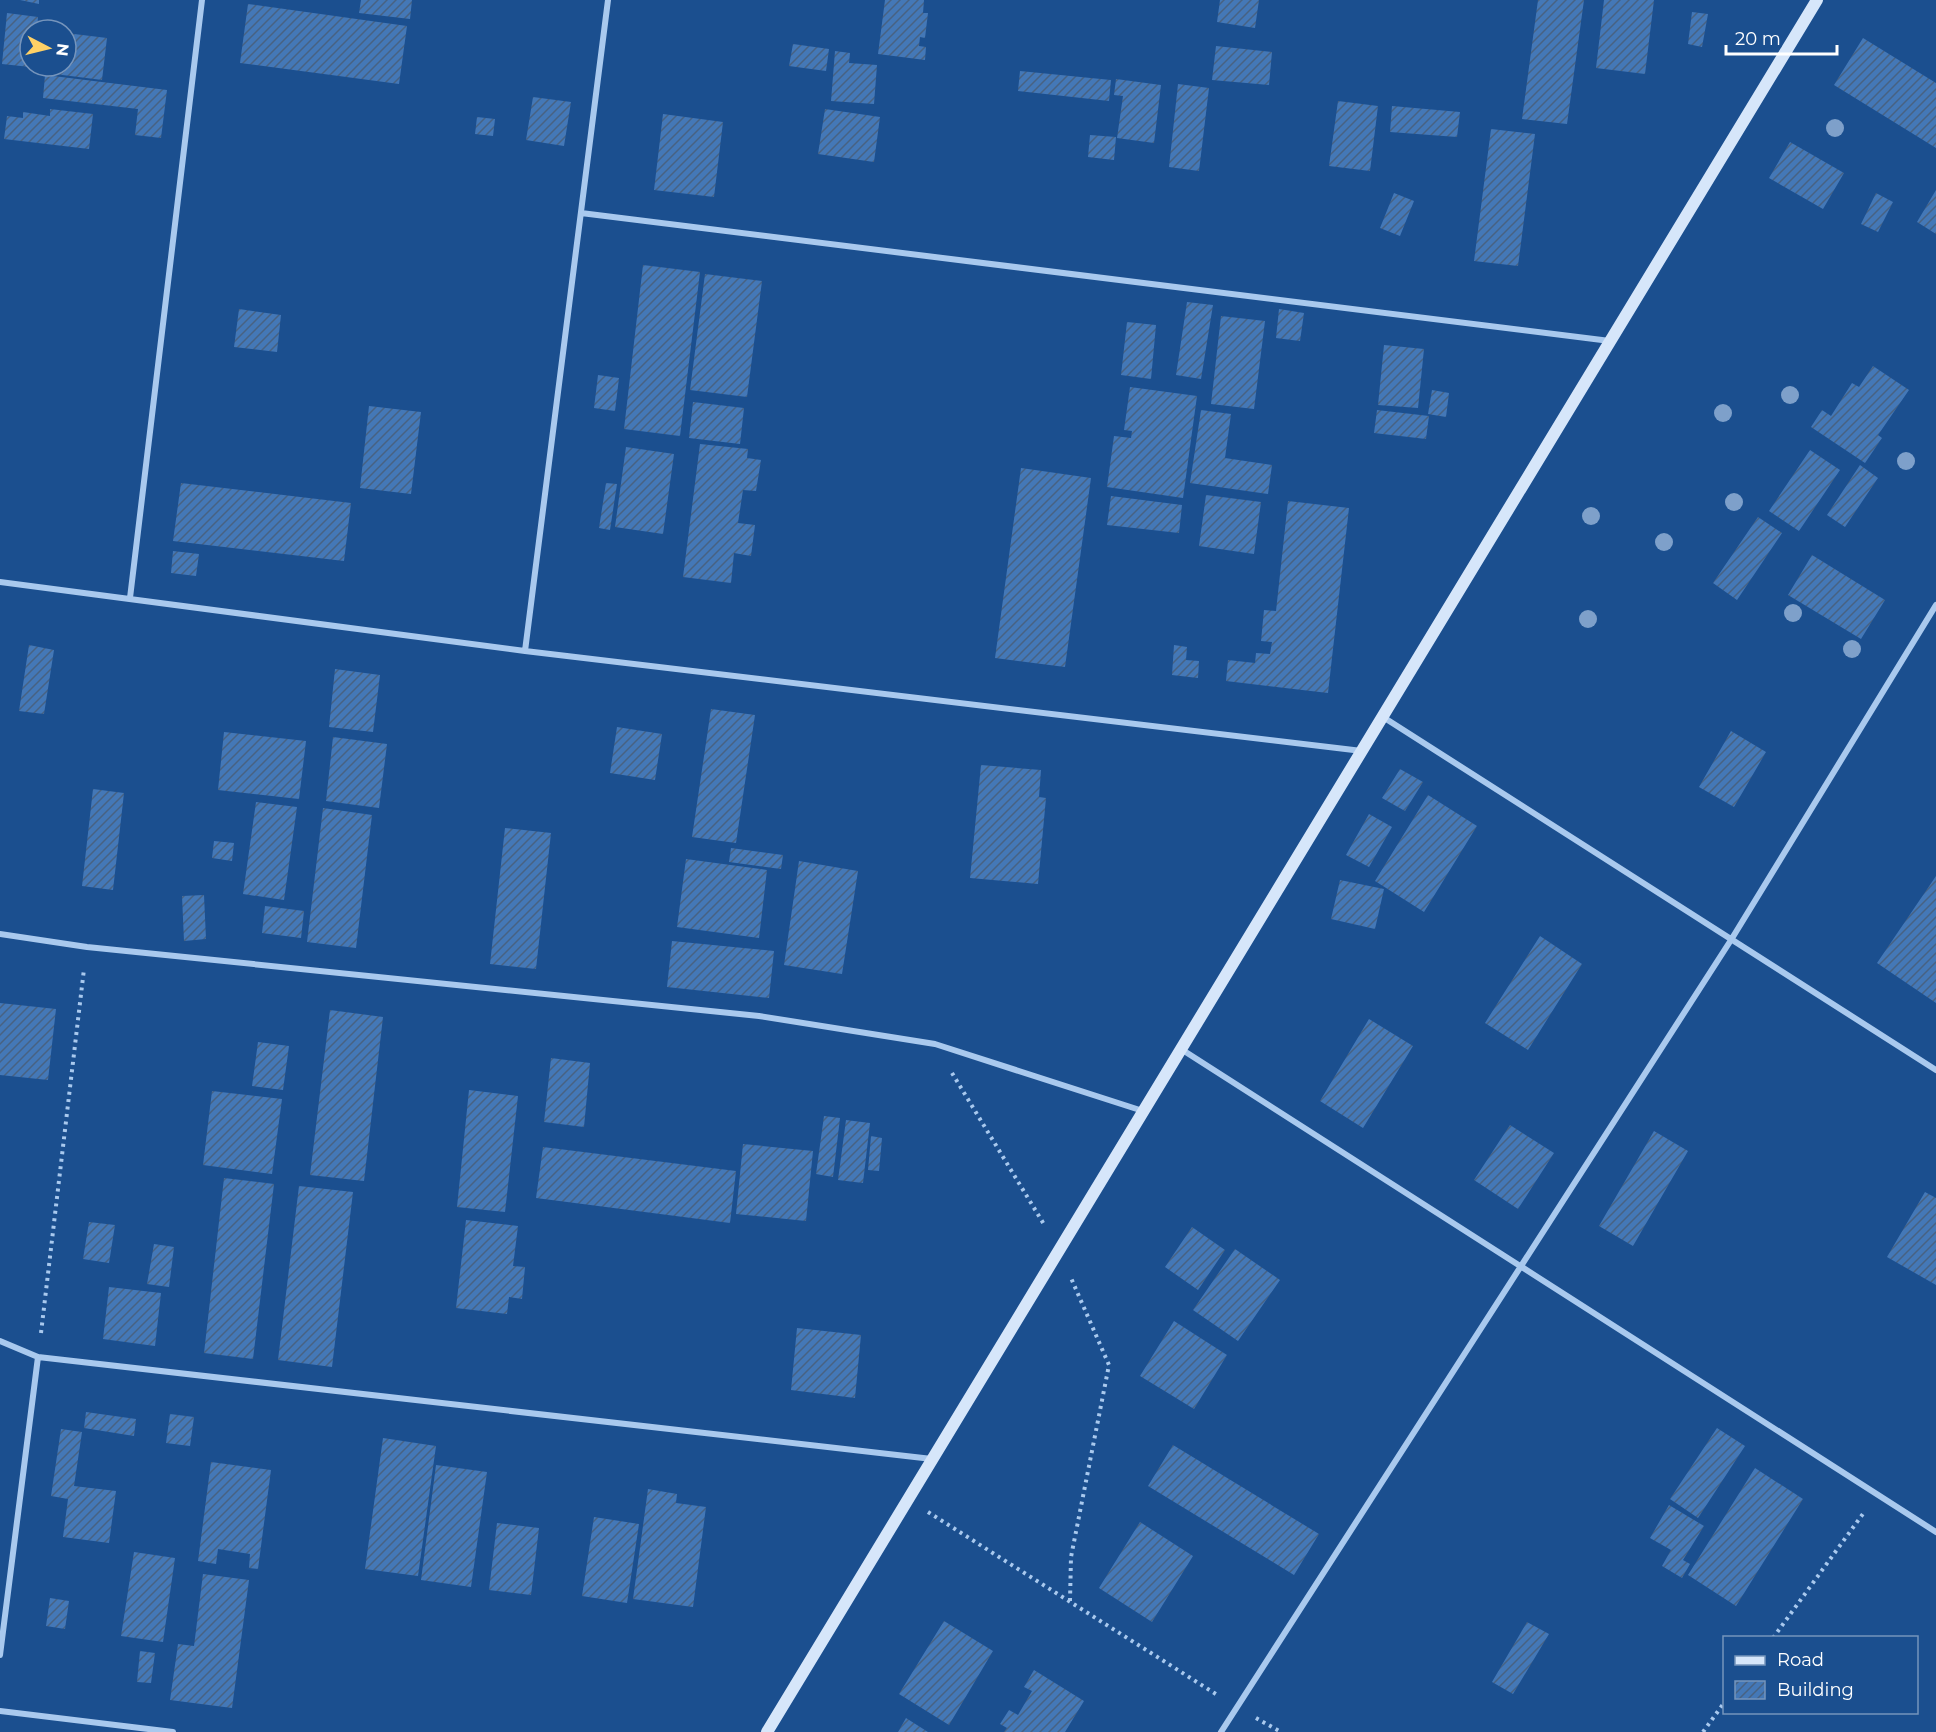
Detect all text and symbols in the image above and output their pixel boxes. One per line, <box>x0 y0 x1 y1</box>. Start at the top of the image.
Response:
north arrow <box>18 18 78 78</box>
scale bar <box>1726 18 1837 56</box>
text: 20 m <box>1735 28 1781 50</box>
text: N <box>52 42 73 57</box>
legend <box>1723 1636 1918 1714</box>
text: Road <box>1777 1649 1824 1671</box>
text: Building <box>1777 1679 1854 1701</box>

